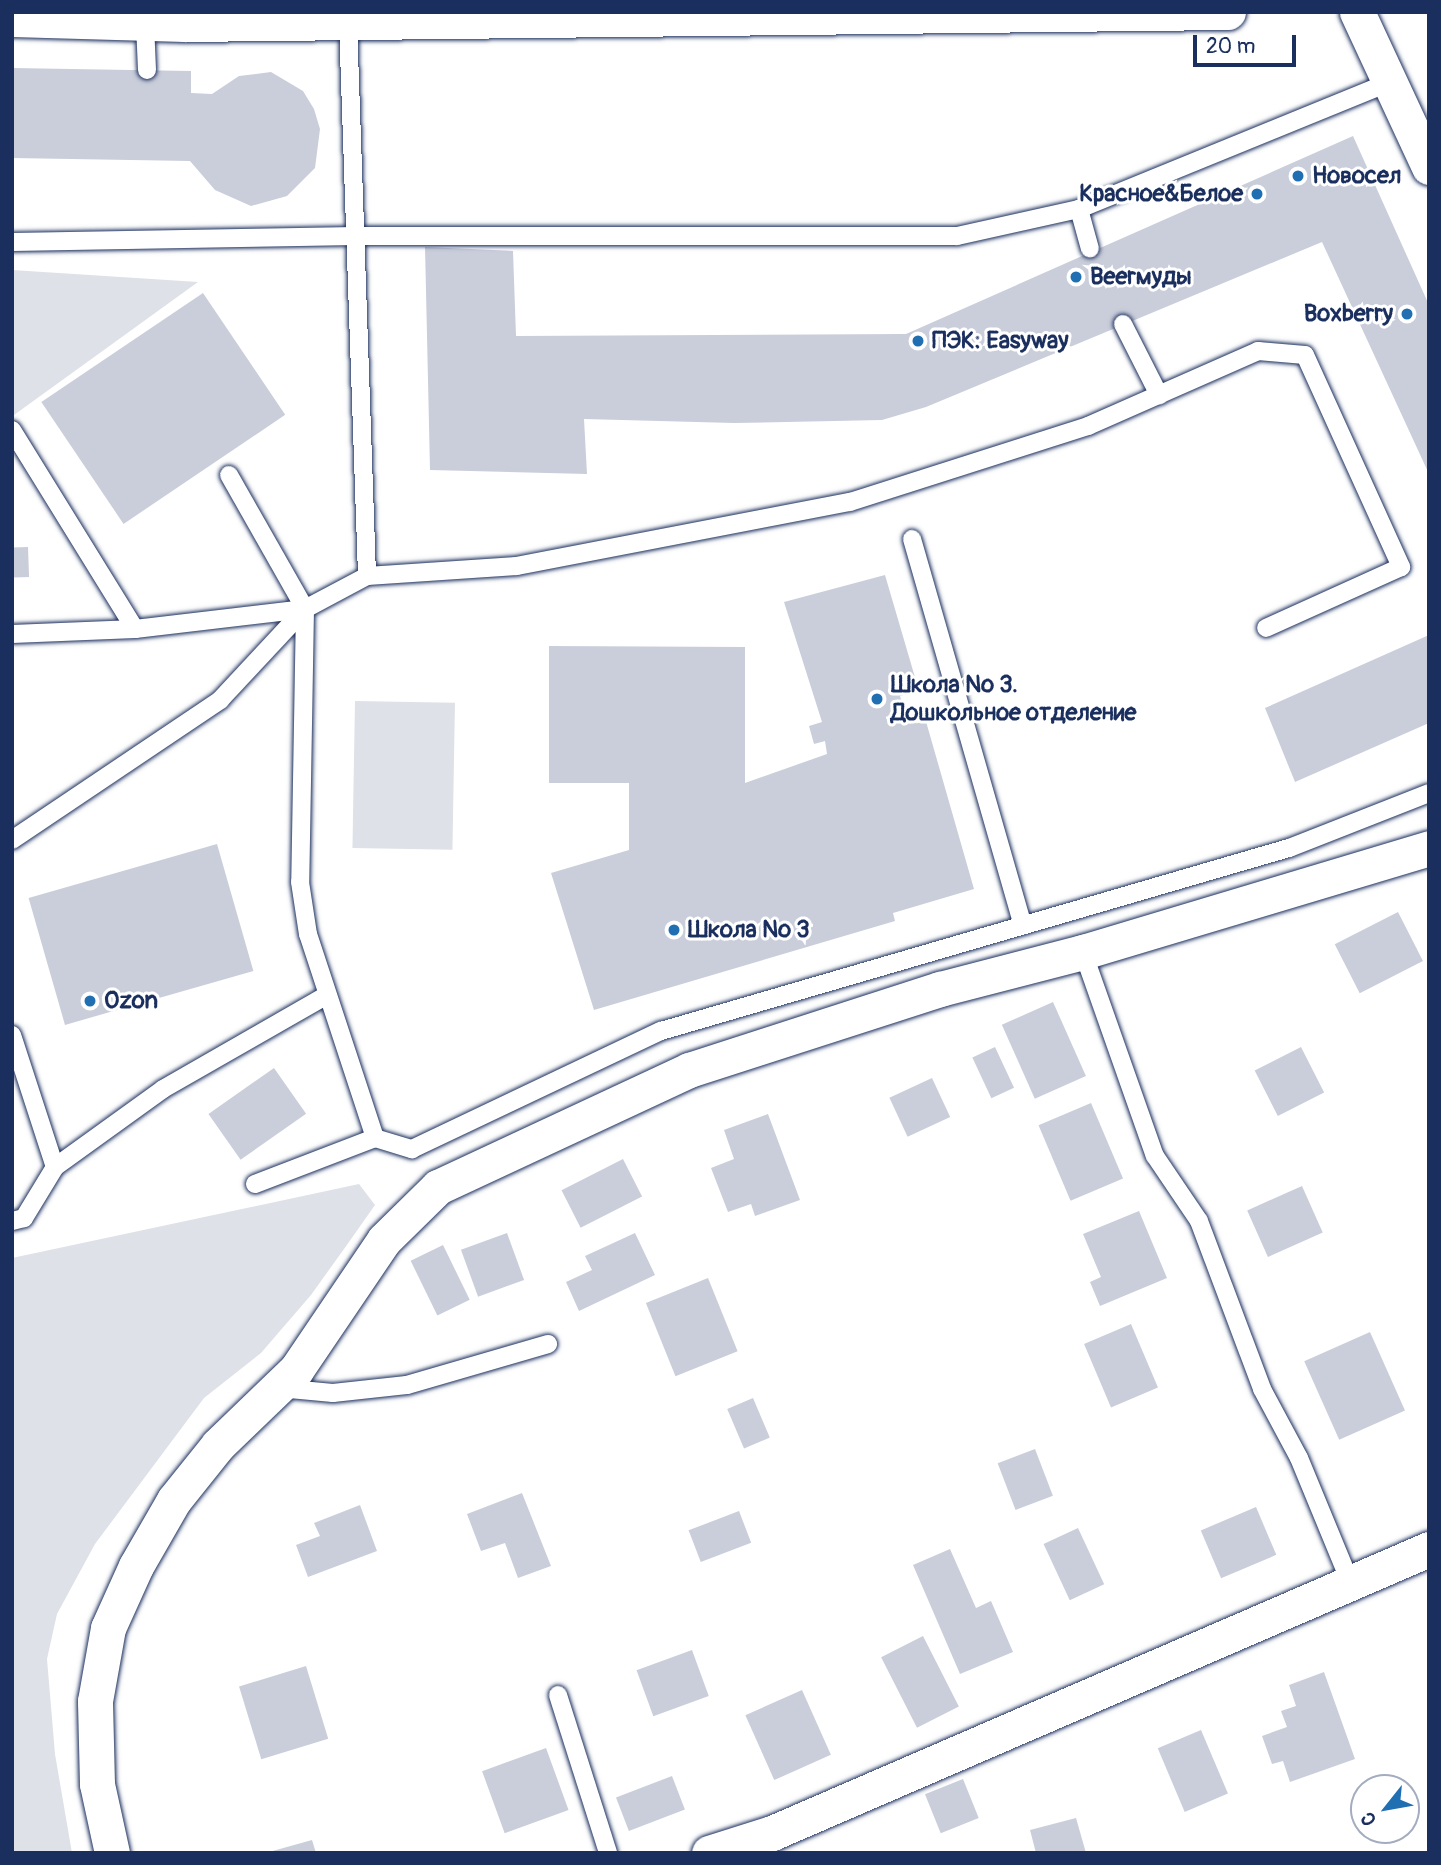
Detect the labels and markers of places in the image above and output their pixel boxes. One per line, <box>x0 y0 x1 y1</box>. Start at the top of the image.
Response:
place label: Новосел <box>1312 162 1401 190</box>
marker: Новосел <box>1290 168 1306 184</box>
place label: Красное&Белое <box>1079 180 1243 208</box>
marker: Красное&Белое <box>1249 186 1265 202</box>
place label: Beerмуды <box>1090 263 1192 291</box>
marker: Beerмуды <box>1068 269 1084 285</box>
place label: Boxberry <box>1304 300 1393 328</box>
marker: Boxberry <box>1399 306 1415 322</box>
place label: ПЭК: Easyway <box>932 327 1068 355</box>
marker: ПЭК: Easyway <box>910 333 926 349</box>
place label: Школа № 3. Дошкольное отделение <box>891 671 1136 727</box>
marker: Школа № 3. Дошкольное отделение <box>869 691 885 707</box>
place label: Школа № 3 <box>688 916 810 944</box>
marker: Школа № 3 <box>666 922 682 938</box>
place label: Ozon <box>104 987 158 1015</box>
marker: Ozon <box>82 993 98 1009</box>

